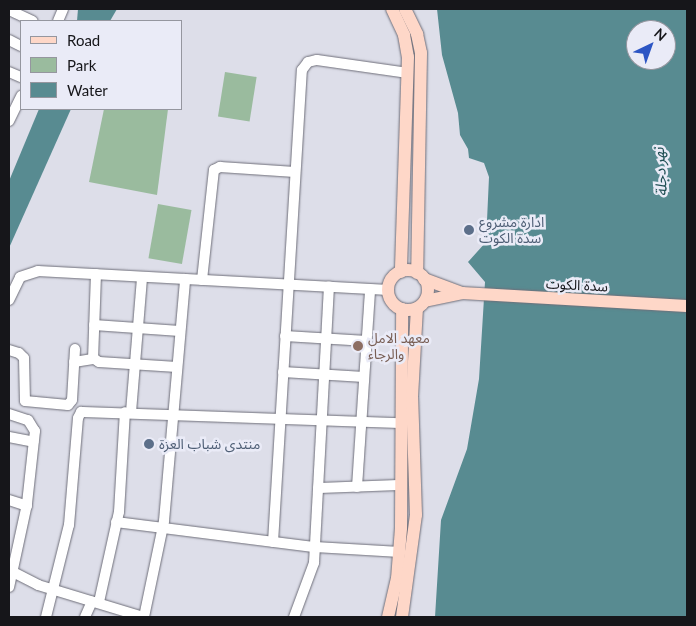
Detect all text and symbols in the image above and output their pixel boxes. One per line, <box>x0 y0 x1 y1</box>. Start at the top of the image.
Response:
legend <box>20 20 182 110</box>
north arrow <box>626 20 676 70</box>
text: N <box>651 24 670 44</box>
text: Road <box>67 31 100 49</box>
text: Park <box>67 56 96 74</box>
text: Water <box>67 81 108 99</box>
water label: نهر دجلة <box>649 147 671 197</box>
place label: ادارة مشروع سدة الكوت <box>479 214 544 246</box>
marker: ادارة مشروع سدة الكوت <box>463 224 475 236</box>
street label: سدة الكوت <box>545 275 609 295</box>
place label: معهد الامل والرجاء <box>368 330 430 362</box>
marker: معهد الامل والرجاء <box>352 340 364 352</box>
place label: منتدى شباب العزة <box>159 436 260 452</box>
marker: منتدى شباب العزة <box>143 438 155 450</box>

